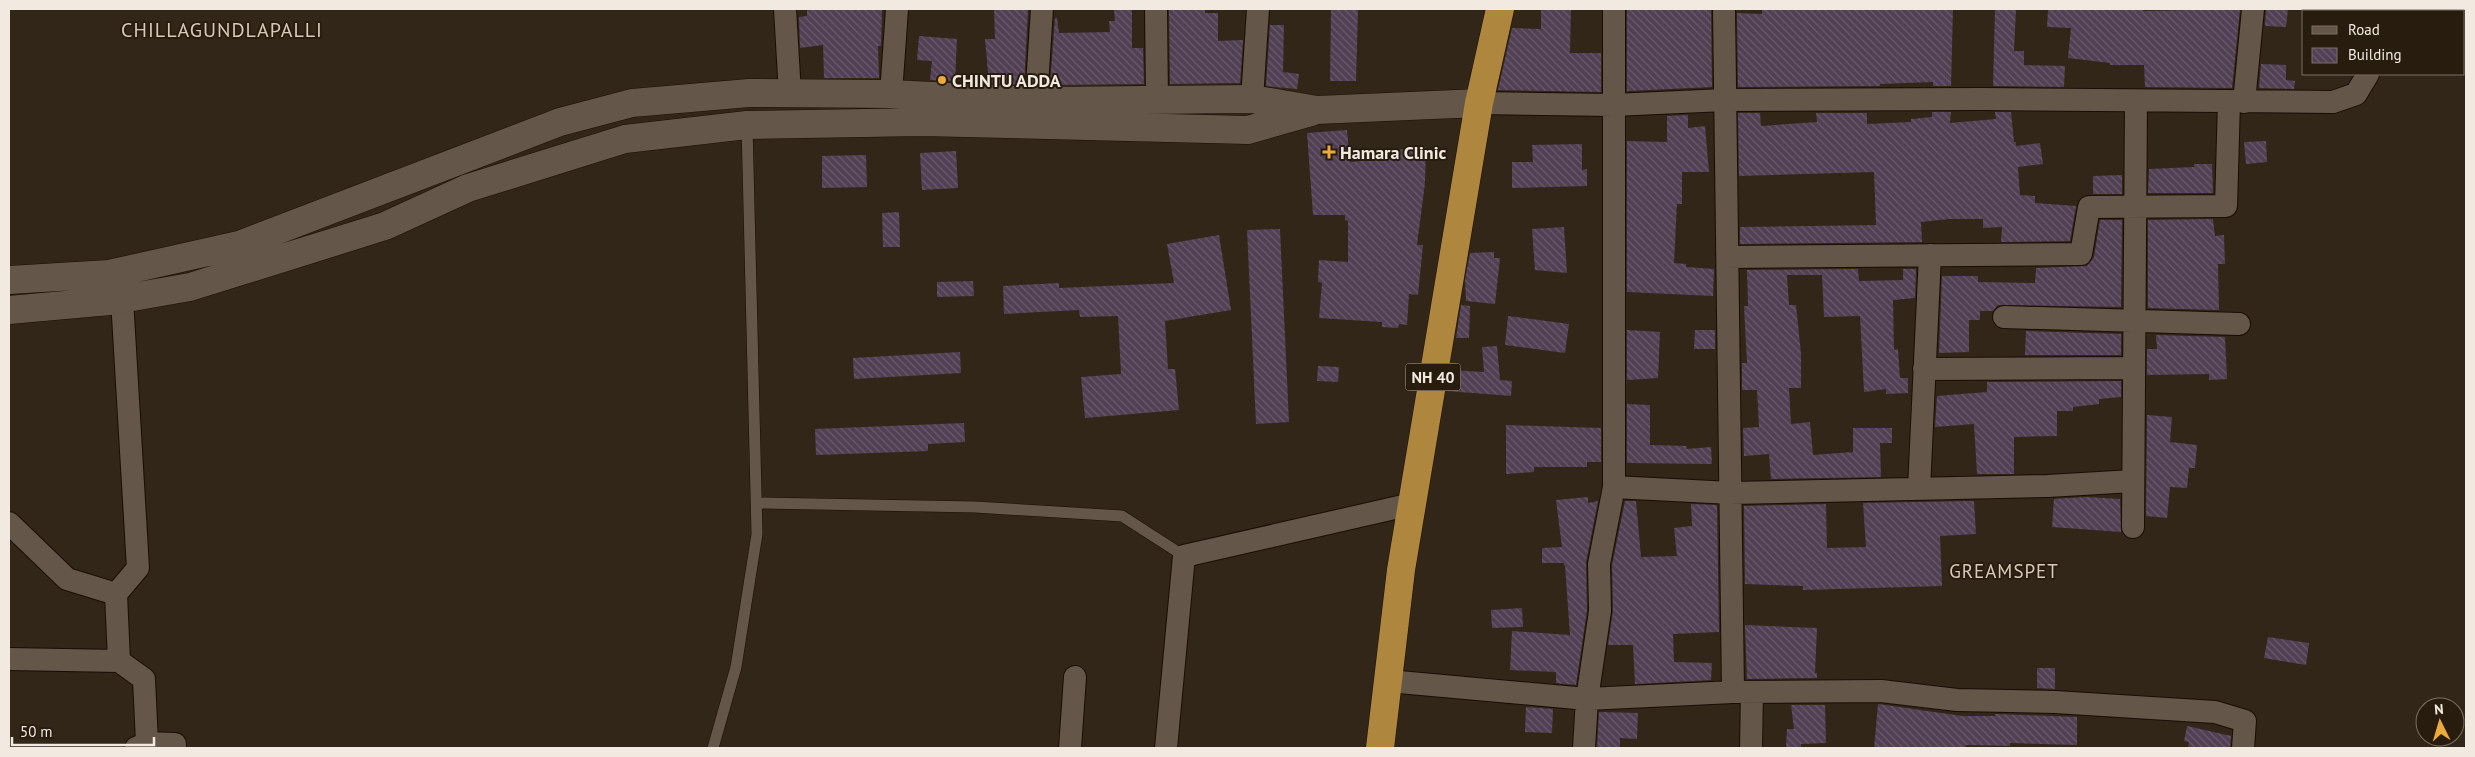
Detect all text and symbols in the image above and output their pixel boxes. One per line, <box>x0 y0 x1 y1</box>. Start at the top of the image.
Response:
legend <box>2302 10 2465 75</box>
district label: CHILLAGUNDLAPALLI <box>121 17 323 43</box>
text: Road <box>2348 20 2380 39</box>
text: Building <box>2348 45 2402 64</box>
place label: CHINTU ADDA <box>952 69 1061 92</box>
marker: CHINTU ADDA <box>936 74 948 86</box>
place label: Hamara Clinic <box>1340 141 1446 164</box>
marker: Hamara Clinic <box>1322 145 1336 159</box>
road number: NH 40 <box>1406 364 1460 391</box>
district label: GREAMSPET <box>1949 559 2059 583</box>
north arrow <box>2415 697 2465 747</box>
text: N <box>2433 700 2444 718</box>
scale bar <box>12 714 155 746</box>
text: 50 m <box>20 722 53 741</box>

